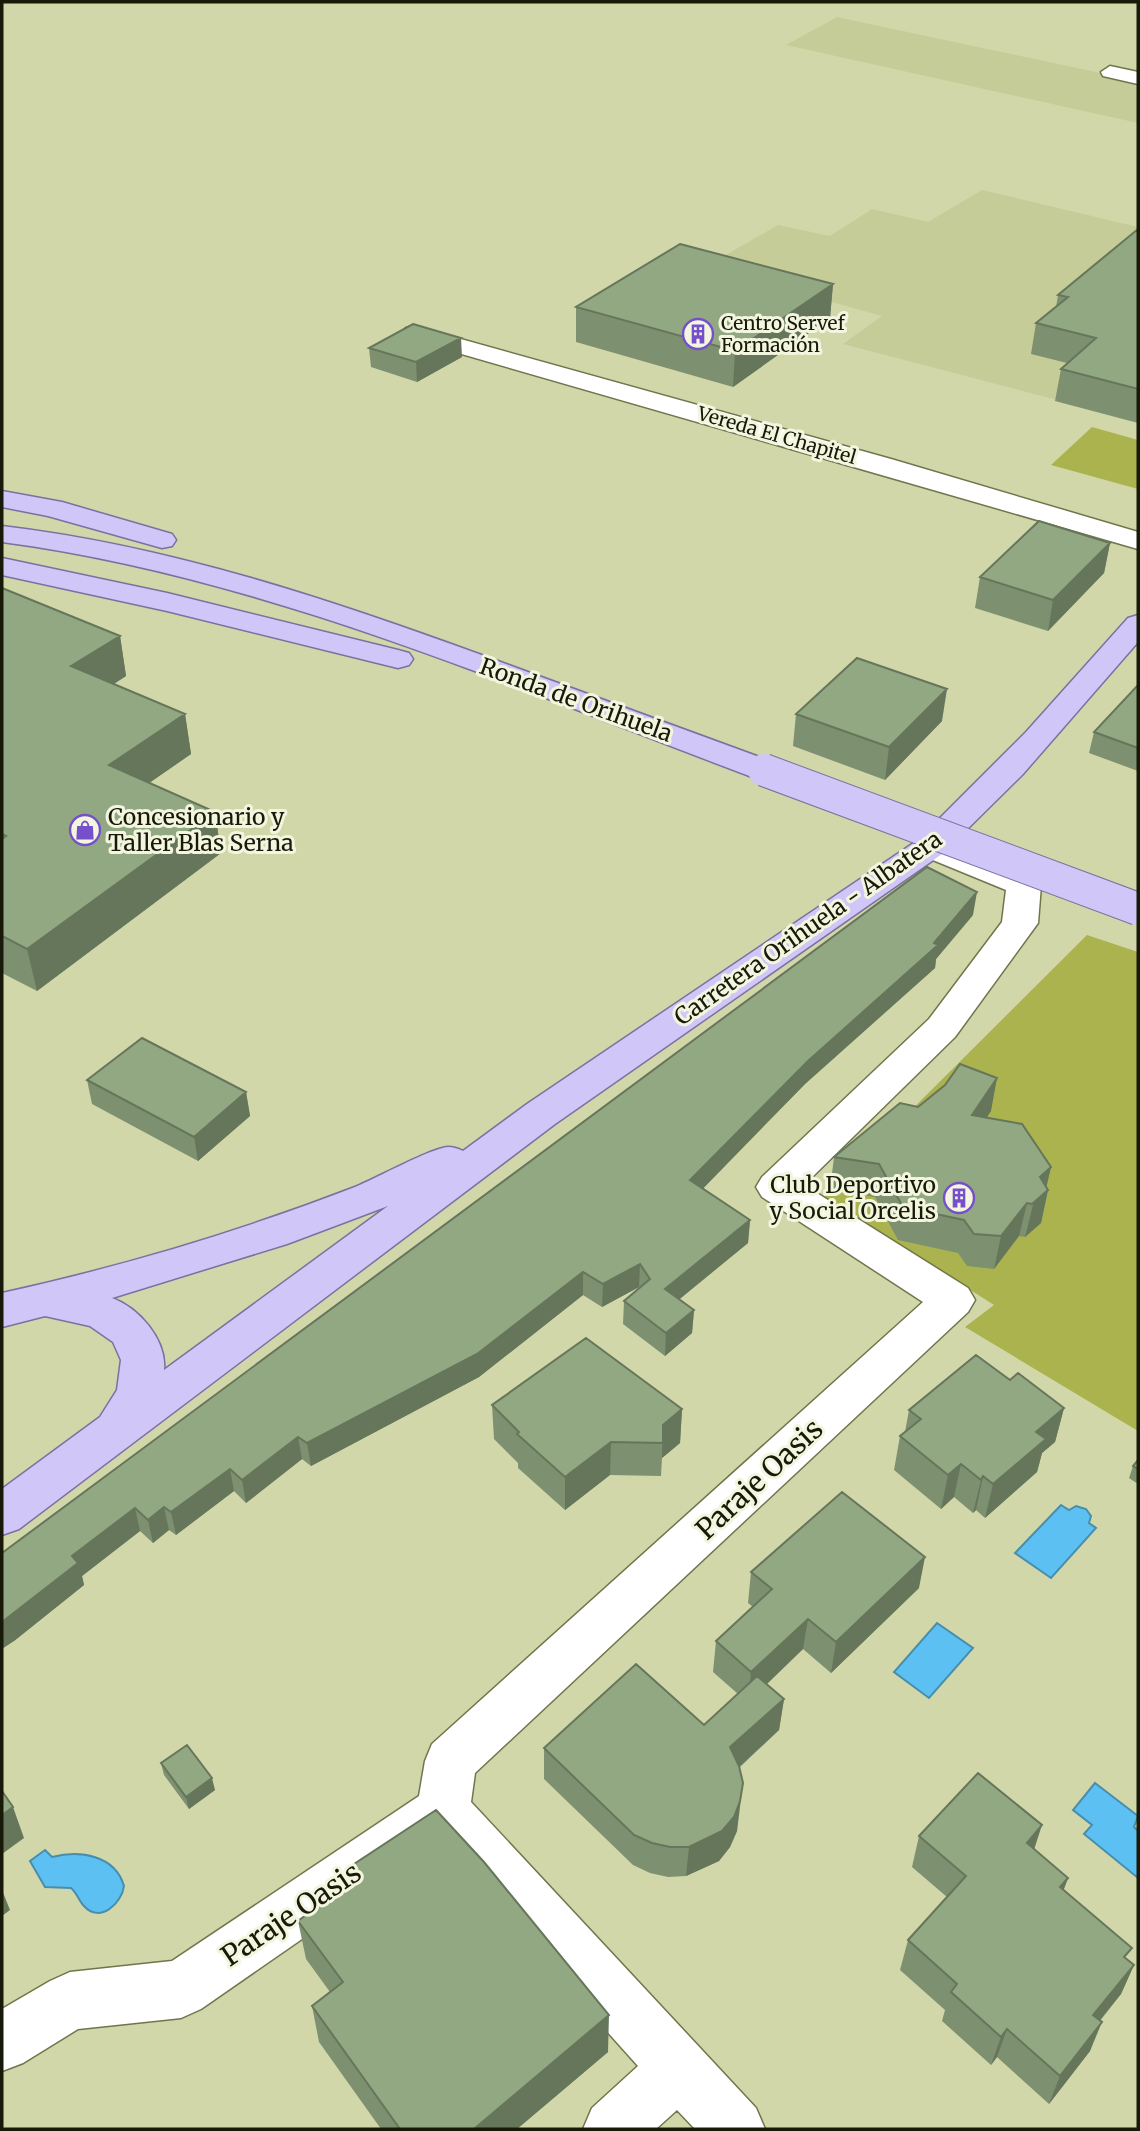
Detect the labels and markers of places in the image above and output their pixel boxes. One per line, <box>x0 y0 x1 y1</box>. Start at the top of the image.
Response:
place label: Centro Servef Formación <box>721 311 845 357</box>
building icon: Centro Servef Formación <box>681 317 715 351</box>
place label: Concesionario y Taller Blas Serna <box>108 802 294 857</box>
shop icon: Concesionario y Taller Blas Serna <box>68 813 102 847</box>
place label: Club Deportivo y Social Orcelis <box>770 1170 936 1225</box>
building icon: Club Deportivo y Social Orcelis <box>942 1181 976 1215</box>

